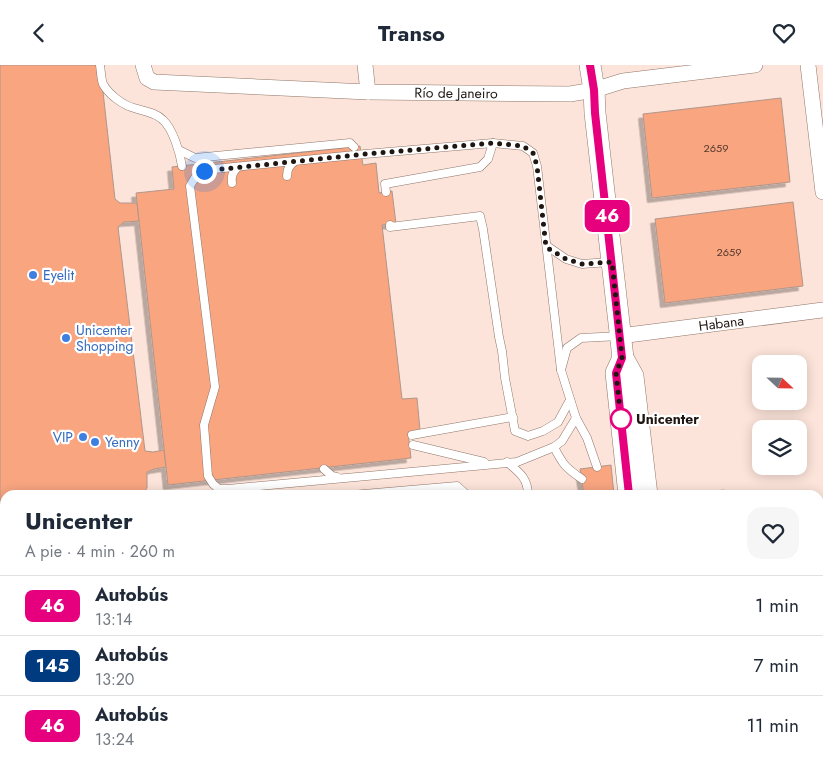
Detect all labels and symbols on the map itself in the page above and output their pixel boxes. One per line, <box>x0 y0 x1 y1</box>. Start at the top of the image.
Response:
street label: Río de Janeiro <box>414 82 498 103</box>
house number: 2659 <box>703 140 729 156</box>
your location <box>192 159 217 184</box>
line badge: 46 <box>584 200 630 232</box>
house number: 2659 <box>716 244 742 260</box>
place label: Eyelit <box>43 265 75 285</box>
marker: Eyelit <box>27 269 39 281</box>
street label: Habana <box>697 310 745 336</box>
place label: Unicenter Shopping <box>76 320 134 356</box>
marker: Unicenter Shopping <box>60 332 72 344</box>
north arrow <box>752 355 808 410</box>
marker: Unicenter <box>610 408 632 430</box>
place label: Unicenter <box>636 409 699 429</box>
place label: VIP <box>53 427 73 447</box>
marker: VIP <box>77 431 89 443</box>
place label: Yenny <box>105 432 140 452</box>
marker: Yenny <box>89 436 101 448</box>

